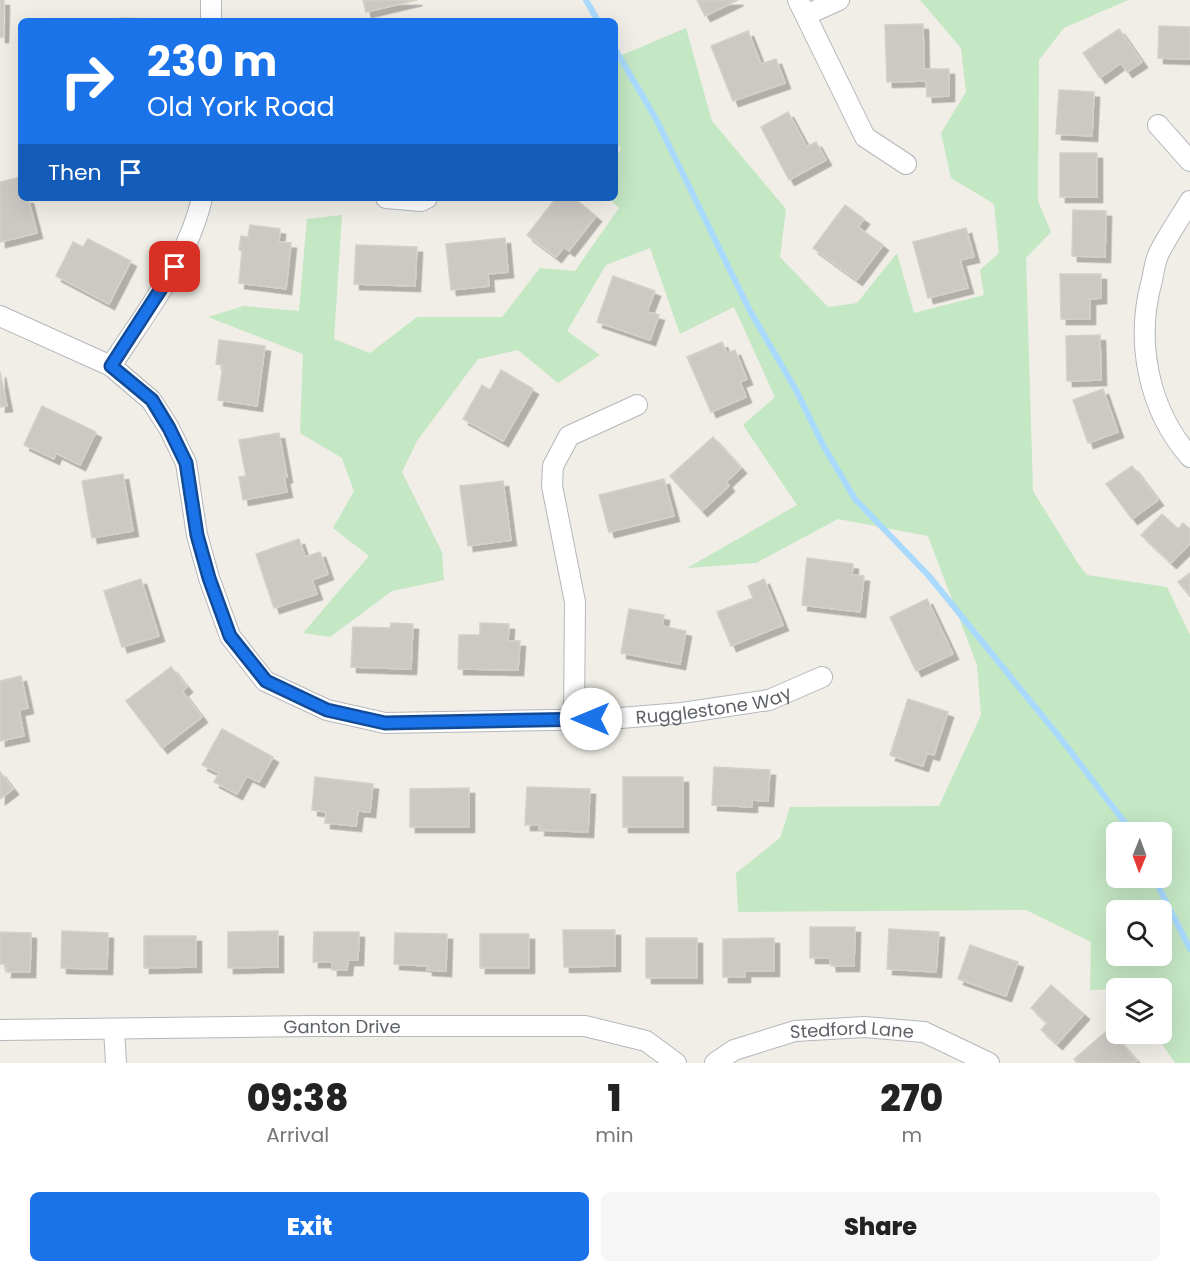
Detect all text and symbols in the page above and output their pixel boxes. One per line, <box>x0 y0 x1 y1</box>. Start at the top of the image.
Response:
text: 230 m <box>147 32 277 91</box>
icon: right <box>48 42 126 120</box>
text: Old York Road <box>147 88 335 125</box>
icon: arrive <box>114 156 147 189</box>
text: Then <box>48 157 102 188</box>
pin <box>149 241 200 292</box>
icon: arrive <box>158 250 191 283</box>
street label: Rugglestone Way <box>635 679 795 729</box>
position arrow <box>559 687 623 751</box>
north arrow <box>1106 822 1172 888</box>
map controls <box>1106 822 1172 1044</box>
button: search <box>1106 900 1172 966</box>
button: layers <box>1106 978 1172 1044</box>
street label: Ganton Drive <box>283 1014 401 1039</box>
street label: Stedford Lane <box>789 1014 915 1044</box>
text: 09:38 <box>247 1073 349 1124</box>
text: 1 <box>607 1073 621 1124</box>
text: 270 <box>880 1073 943 1124</box>
text: Arrival <box>266 1121 329 1149</box>
text: min <box>595 1121 634 1149</box>
text: m <box>901 1121 922 1149</box>
button: Exit <box>30 1192 589 1261</box>
button: Share <box>601 1192 1160 1261</box>

